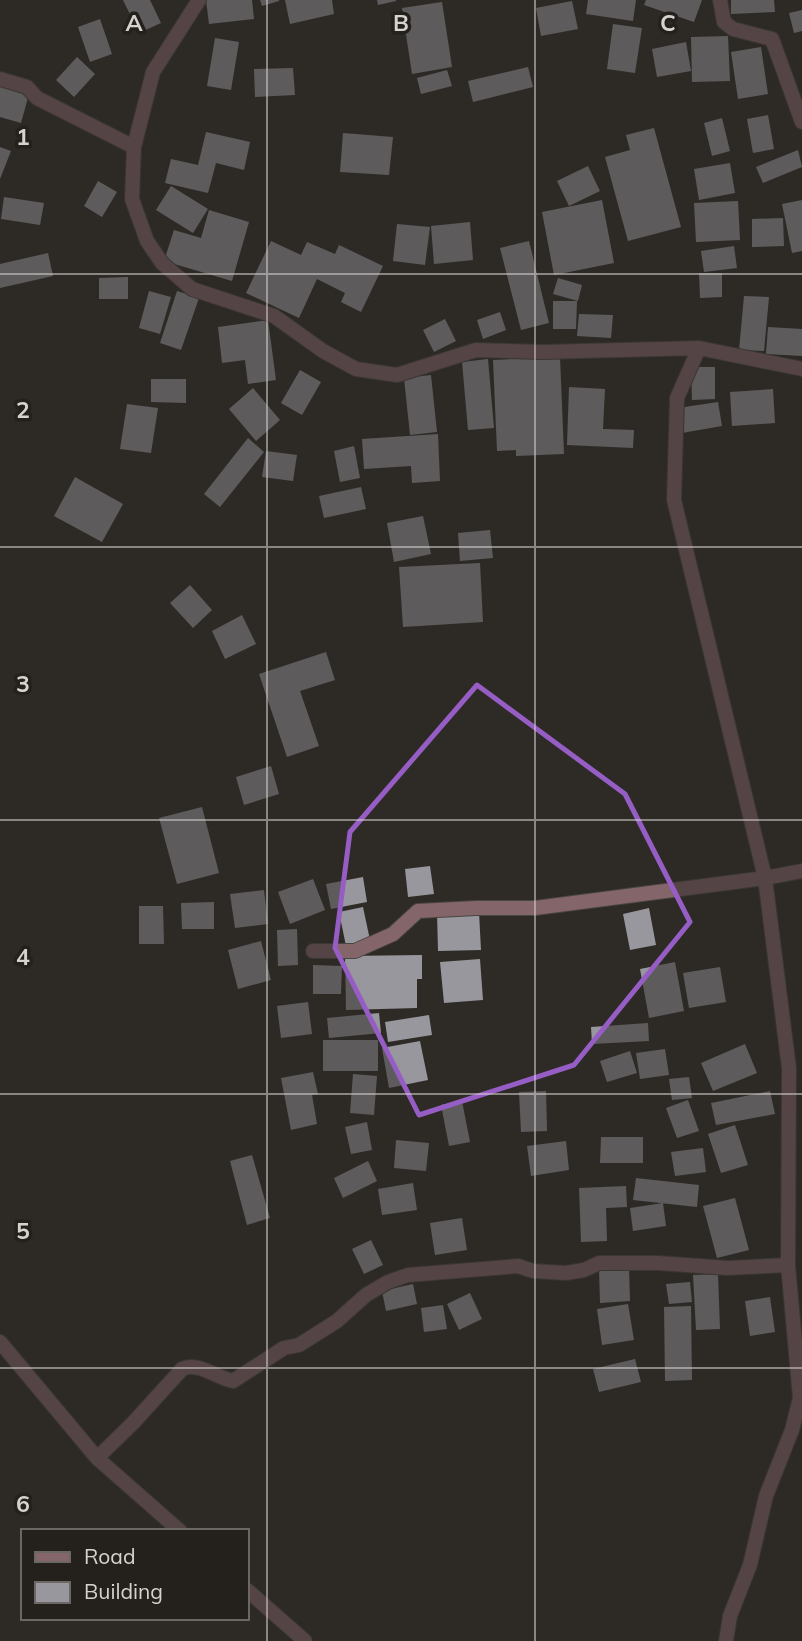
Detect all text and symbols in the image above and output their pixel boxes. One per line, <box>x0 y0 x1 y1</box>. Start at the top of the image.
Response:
text: A <box>125 8 143 37</box>
text: B <box>393 8 409 37</box>
text: C <box>660 8 676 37</box>
text: 1 <box>16 122 30 151</box>
text: 2 <box>16 395 30 424</box>
text: 3 <box>16 669 30 698</box>
text: 4 <box>16 942 30 971</box>
text: 5 <box>16 1216 30 1245</box>
text: 6 <box>16 1489 30 1518</box>
legend <box>21 1529 248 1620</box>
text: Road <box>84 1543 135 1569</box>
text: Building <box>84 1578 163 1604</box>

